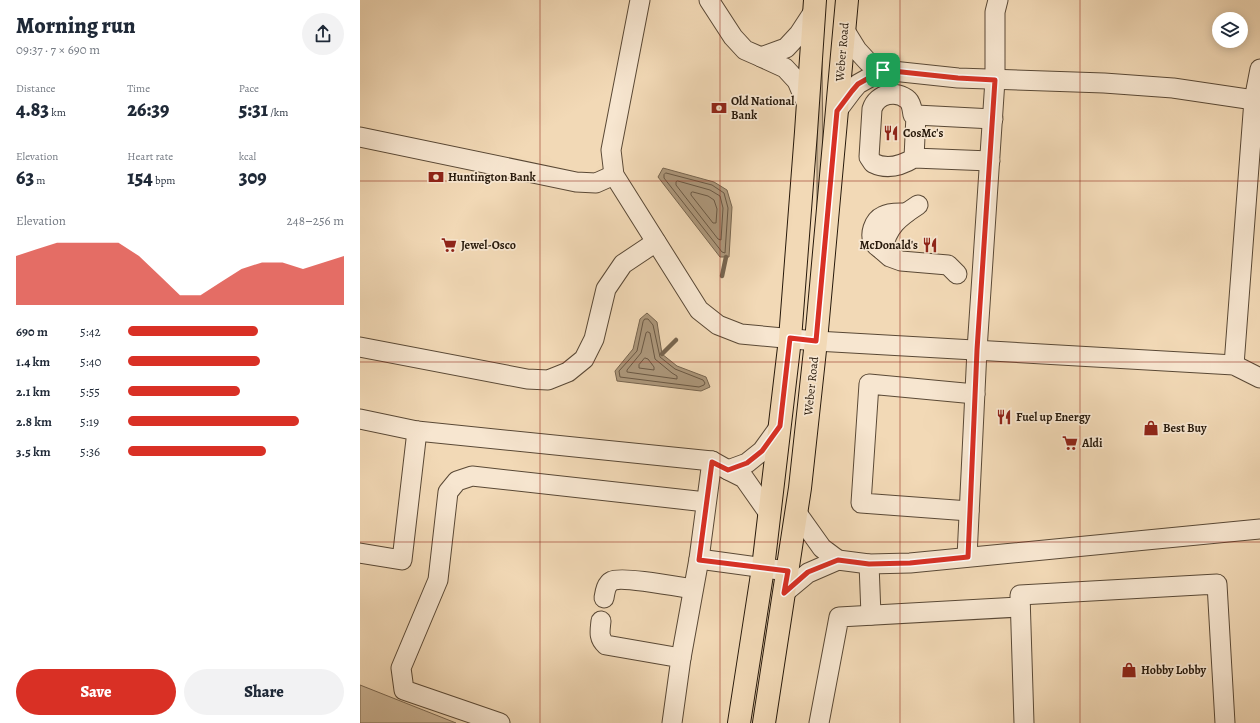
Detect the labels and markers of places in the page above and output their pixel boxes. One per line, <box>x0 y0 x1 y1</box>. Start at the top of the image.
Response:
pin <box>866 53 900 87</box>
place label: Old National Bank <box>731 93 795 123</box>
bank icon: Old National Bank <box>710 99 728 117</box>
restaurant icon: CosMc's <box>882 124 900 142</box>
place label: CosMc's <box>903 125 943 141</box>
bank icon: Huntington Bank <box>427 168 445 186</box>
place label: Huntington Bank <box>448 169 537 185</box>
supermarket icon: Jewel-Osco <box>440 236 458 254</box>
restaurant icon: McDonald's <box>921 236 939 254</box>
place label: Jewel-Osco <box>461 237 516 253</box>
place label: McDonald's <box>860 237 918 253</box>
restaurant icon: Fuel up Energy <box>995 408 1013 426</box>
place label: Fuel up Energy <box>1016 409 1091 425</box>
shop icon: Best Buy <box>1142 419 1160 437</box>
place label: Best Buy <box>1163 420 1207 436</box>
supermarket icon: Aldi <box>1061 434 1079 452</box>
place label: Aldi <box>1081 435 1103 451</box>
shop icon: Hobby Lobby <box>1120 661 1138 679</box>
place label: Hobby Lobby <box>1141 662 1206 678</box>

